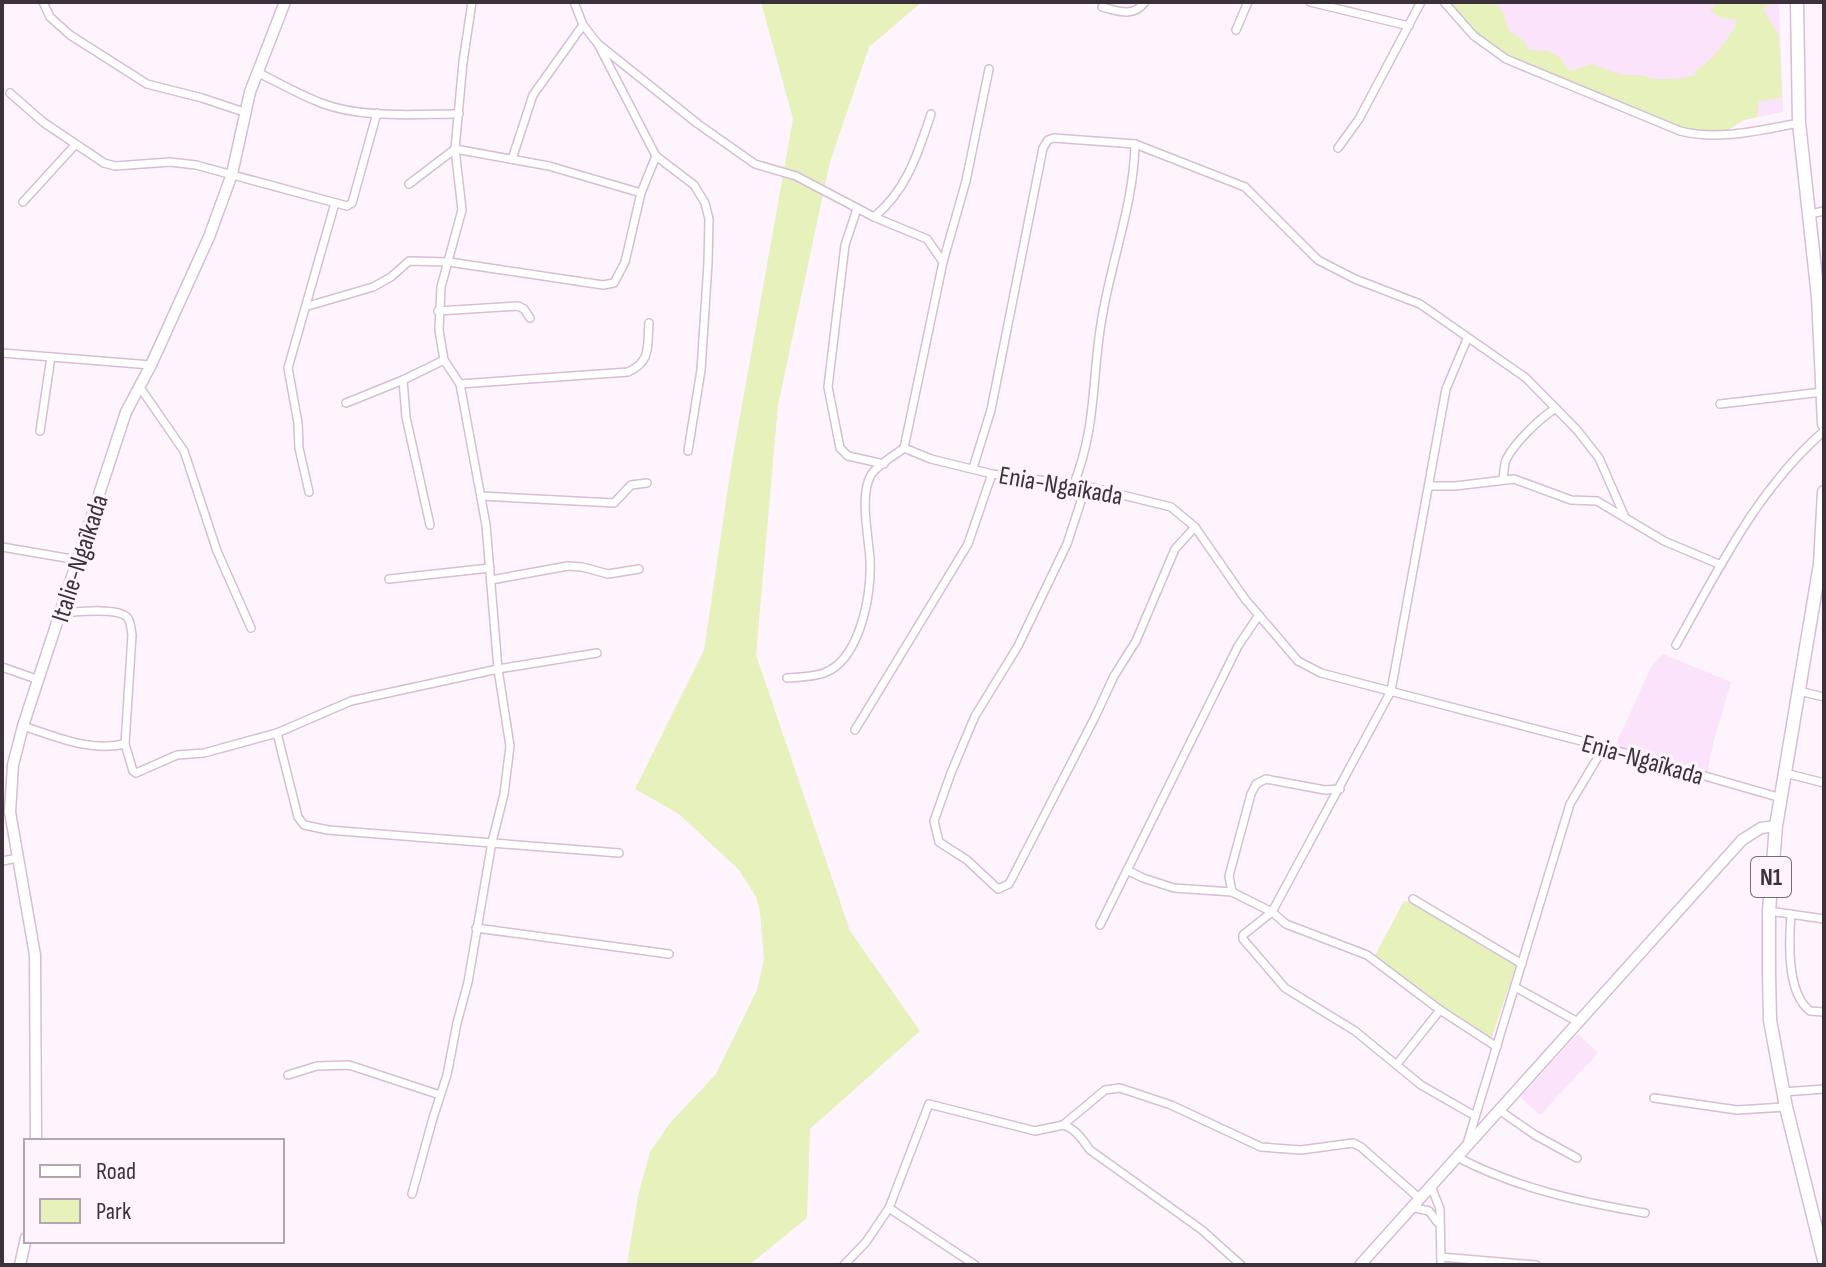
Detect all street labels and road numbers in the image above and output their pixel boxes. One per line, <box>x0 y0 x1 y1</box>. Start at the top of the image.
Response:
street label: Enia-Ngaîkada <box>996 460 1125 513</box>
street label: Italie-Ngaîkada <box>45 491 116 626</box>
street label: Enia-Ngaîkada <box>1578 728 1707 793</box>
road number: N1 <box>1751 857 1791 897</box>

